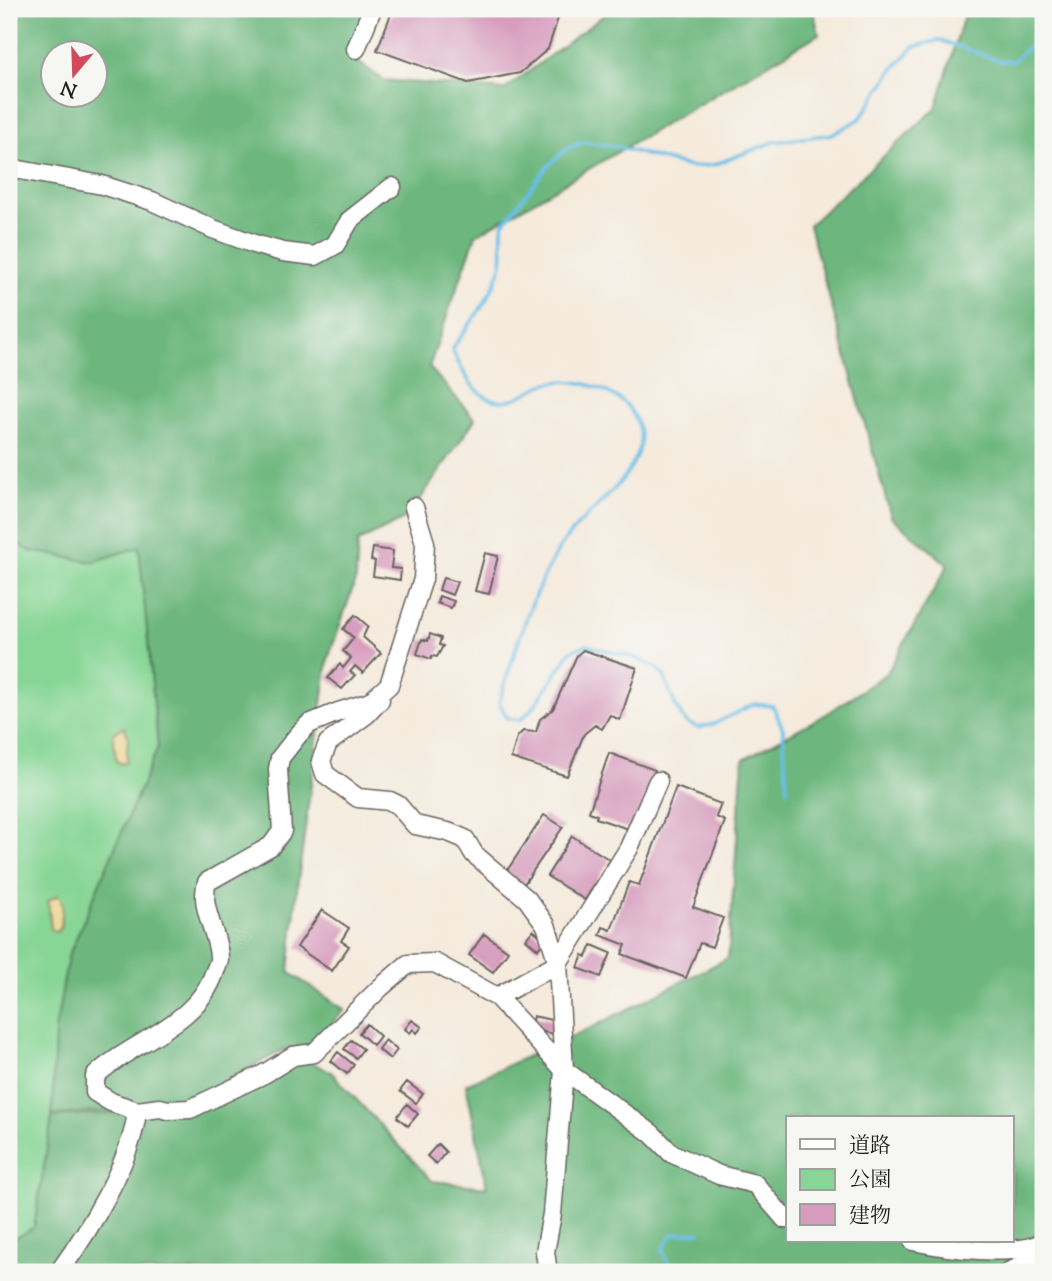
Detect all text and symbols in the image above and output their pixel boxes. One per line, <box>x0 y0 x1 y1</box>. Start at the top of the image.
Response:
north arrow <box>38 38 108 108</box>
text: N <box>58 72 81 103</box>
legend <box>786 1116 1014 1242</box>
text: 道路 <box>849 1132 891 1162</box>
text: 公園 <box>849 1166 891 1196</box>
text: 建物 <box>849 1202 891 1232</box>

